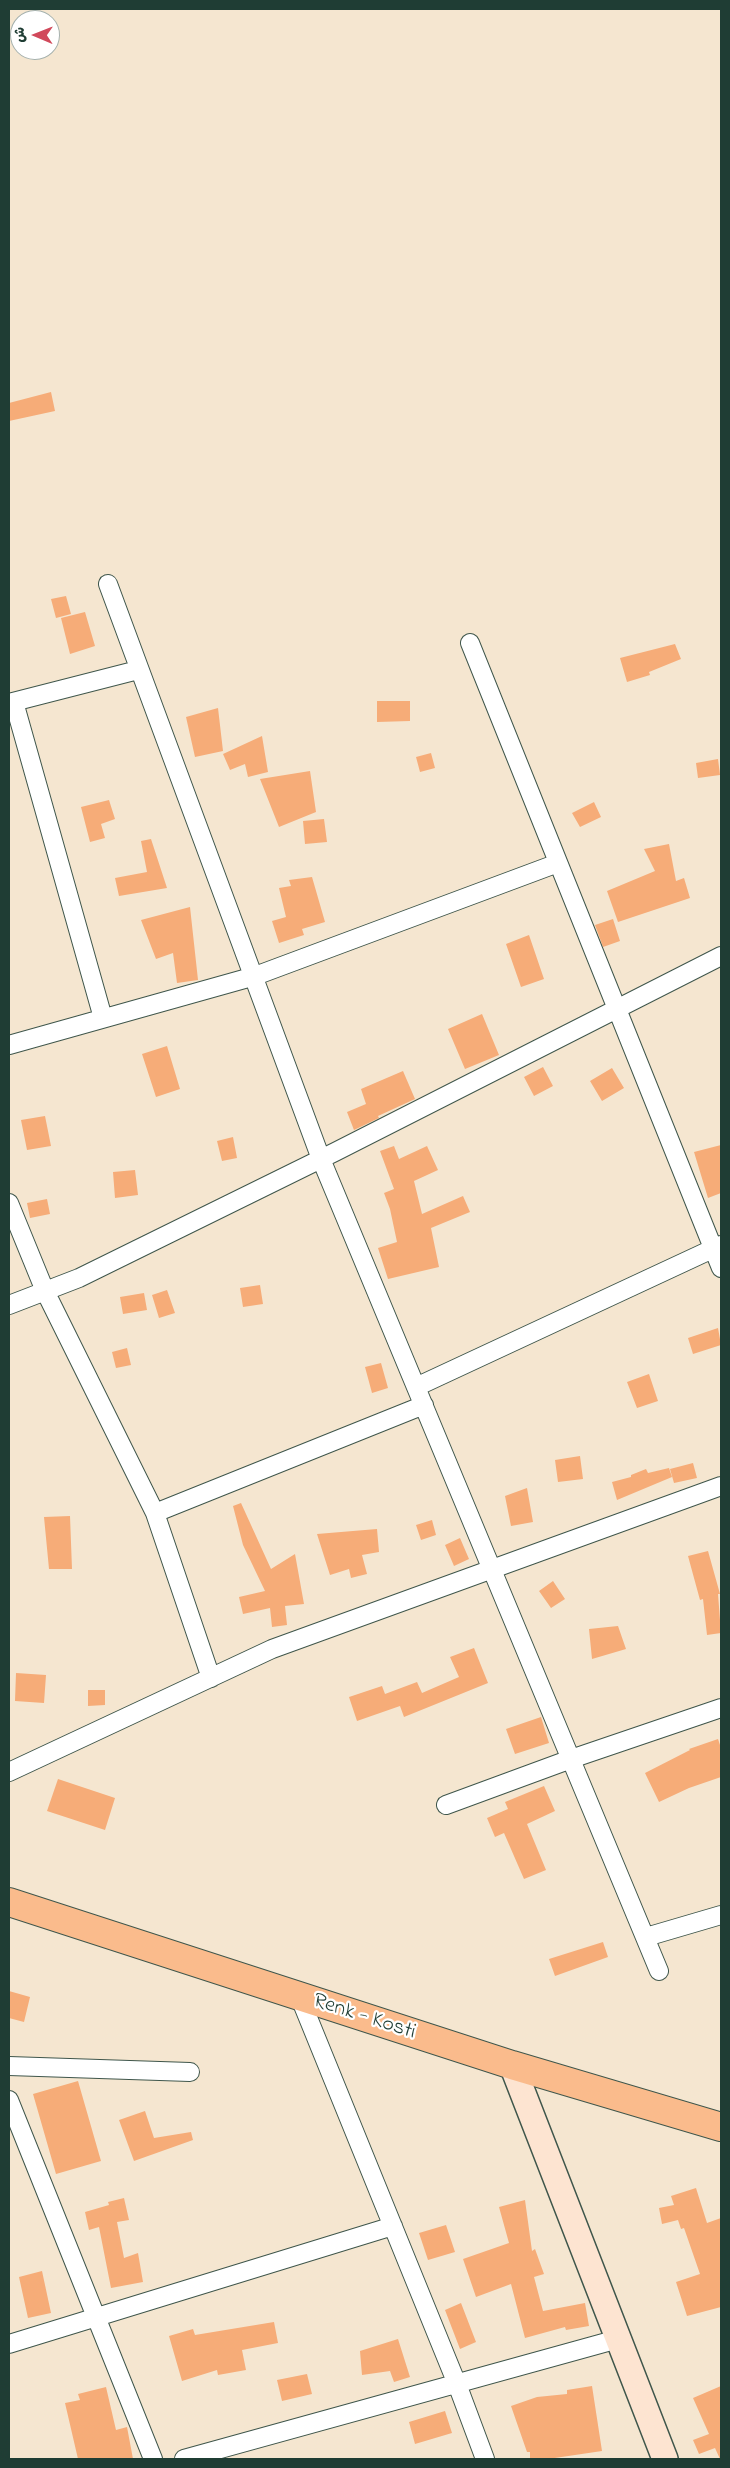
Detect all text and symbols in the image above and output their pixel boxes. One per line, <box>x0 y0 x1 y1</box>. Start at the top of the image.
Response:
north arrow <box>10 10 60 60</box>
text: ش <box>10 27 31 43</box>
street label: Renk - Kosti <box>309 1989 419 2047</box>

